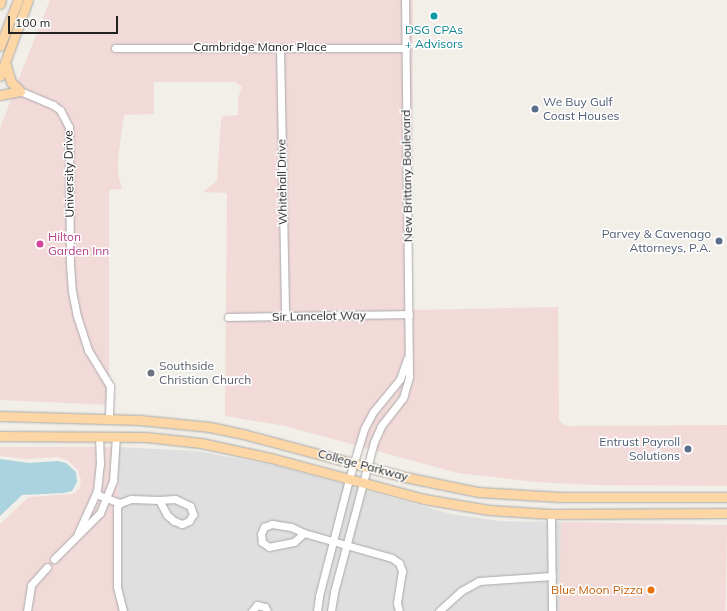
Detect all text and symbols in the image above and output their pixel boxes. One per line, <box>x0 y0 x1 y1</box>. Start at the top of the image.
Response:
scale bar <box>10 8 120 34</box>
marker: DSG CPAs + Advisors <box>429 11 439 21</box>
text: 100 m <box>15 15 50 30</box>
place label: DSG CPAs + Advisors <box>405 23 463 51</box>
street label: Cambridge Manor Place <box>193 40 327 54</box>
place label: We Buy Gulf Coast Houses <box>543 95 619 123</box>
marker: We Buy Gulf Coast Houses <box>530 104 540 114</box>
street label: New Brittany Boulevard <box>399 110 415 242</box>
street label: University Drive <box>61 130 77 218</box>
street label: Whitehall Drive <box>274 139 290 225</box>
place label: Parvey & Cavenago Attorneys, P.A. <box>602 227 711 255</box>
place label: Hilton Garden Inn <box>48 230 109 258</box>
marker: Parvey & Cavenago Attorneys, P.A. <box>714 236 724 246</box>
marker: Hilton Garden Inn <box>35 239 45 249</box>
street label: Sir Lancelot Way <box>272 308 366 324</box>
place label: Southside Christian Church <box>159 359 251 387</box>
marker: Southside Christian Church <box>146 368 156 378</box>
place label: Entrust Payroll Solutions <box>599 435 680 463</box>
marker: Entrust Payroll Solutions <box>683 444 693 454</box>
street label: College Parkway <box>316 446 410 484</box>
place label: Blue Moon Pizza <box>551 583 643 597</box>
marker: Blue Moon Pizza <box>646 585 656 595</box>

